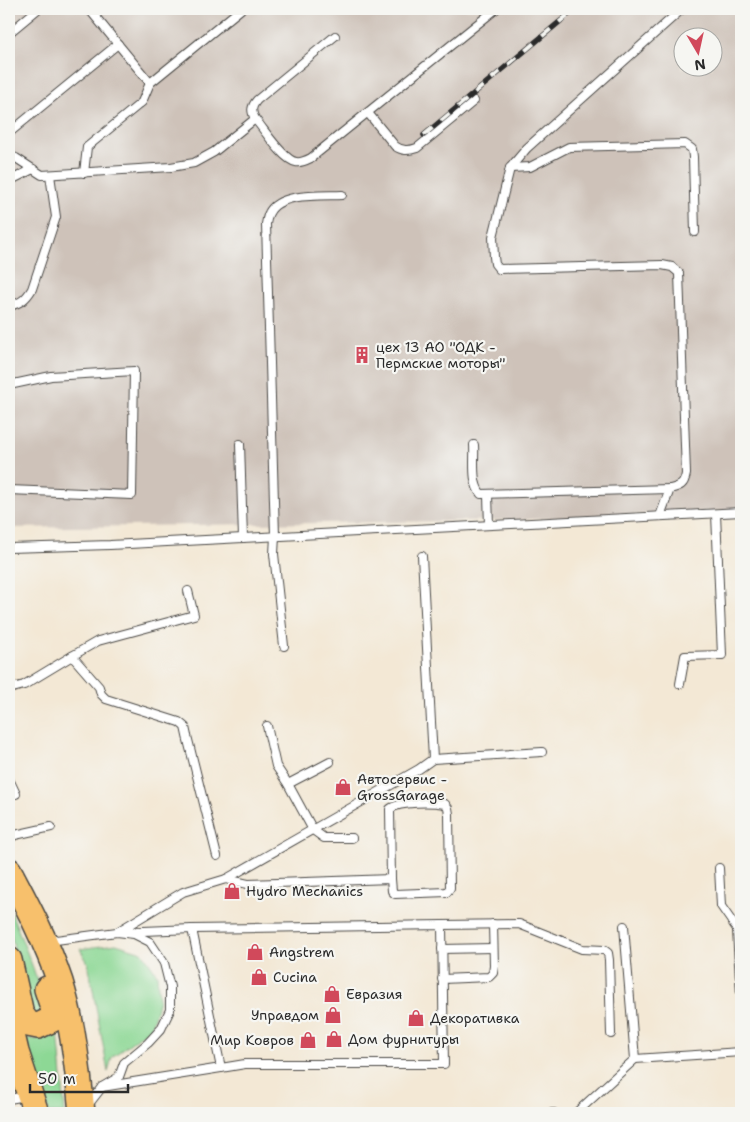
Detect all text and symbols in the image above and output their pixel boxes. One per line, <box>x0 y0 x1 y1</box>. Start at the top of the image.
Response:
north arrow <box>672 28 722 78</box>
text: N <box>693 55 707 75</box>
place label: цех 13 АО "ОДК - Пермские моторы" <box>376 338 506 372</box>
building icon: цех 13 АО "ОДК - Пермские моторы" <box>352 345 372 365</box>
place label: Автосервис - GrossGarage <box>357 770 448 804</box>
shop icon: Автосервис - GrossGarage <box>333 777 353 797</box>
shop icon: Hydro Mechanics <box>222 881 242 901</box>
place label: Hydro Mechanics <box>246 882 363 900</box>
shop icon: Angstrem <box>245 942 265 962</box>
place label: Angstrem <box>269 943 334 961</box>
shop icon: Cucina <box>249 967 269 987</box>
place label: Cucina <box>273 968 317 986</box>
shop icon: Евразия <box>322 984 342 1004</box>
place label: Евразия <box>346 985 403 1003</box>
shop icon: Управдом <box>323 1005 343 1025</box>
place label: Управдом <box>251 1006 319 1024</box>
shop icon: Декоративка <box>406 1008 426 1028</box>
place label: Декоративка <box>430 1009 520 1027</box>
shop icon: Дом фурнитуры <box>324 1029 344 1049</box>
shop icon: Мир Ковров <box>298 1030 318 1050</box>
place label: Дом фурнитуры <box>348 1030 459 1048</box>
place label: Мир Ковров <box>210 1031 294 1049</box>
scale bar <box>30 1062 128 1094</box>
text: 50 m <box>38 1069 76 1089</box>

